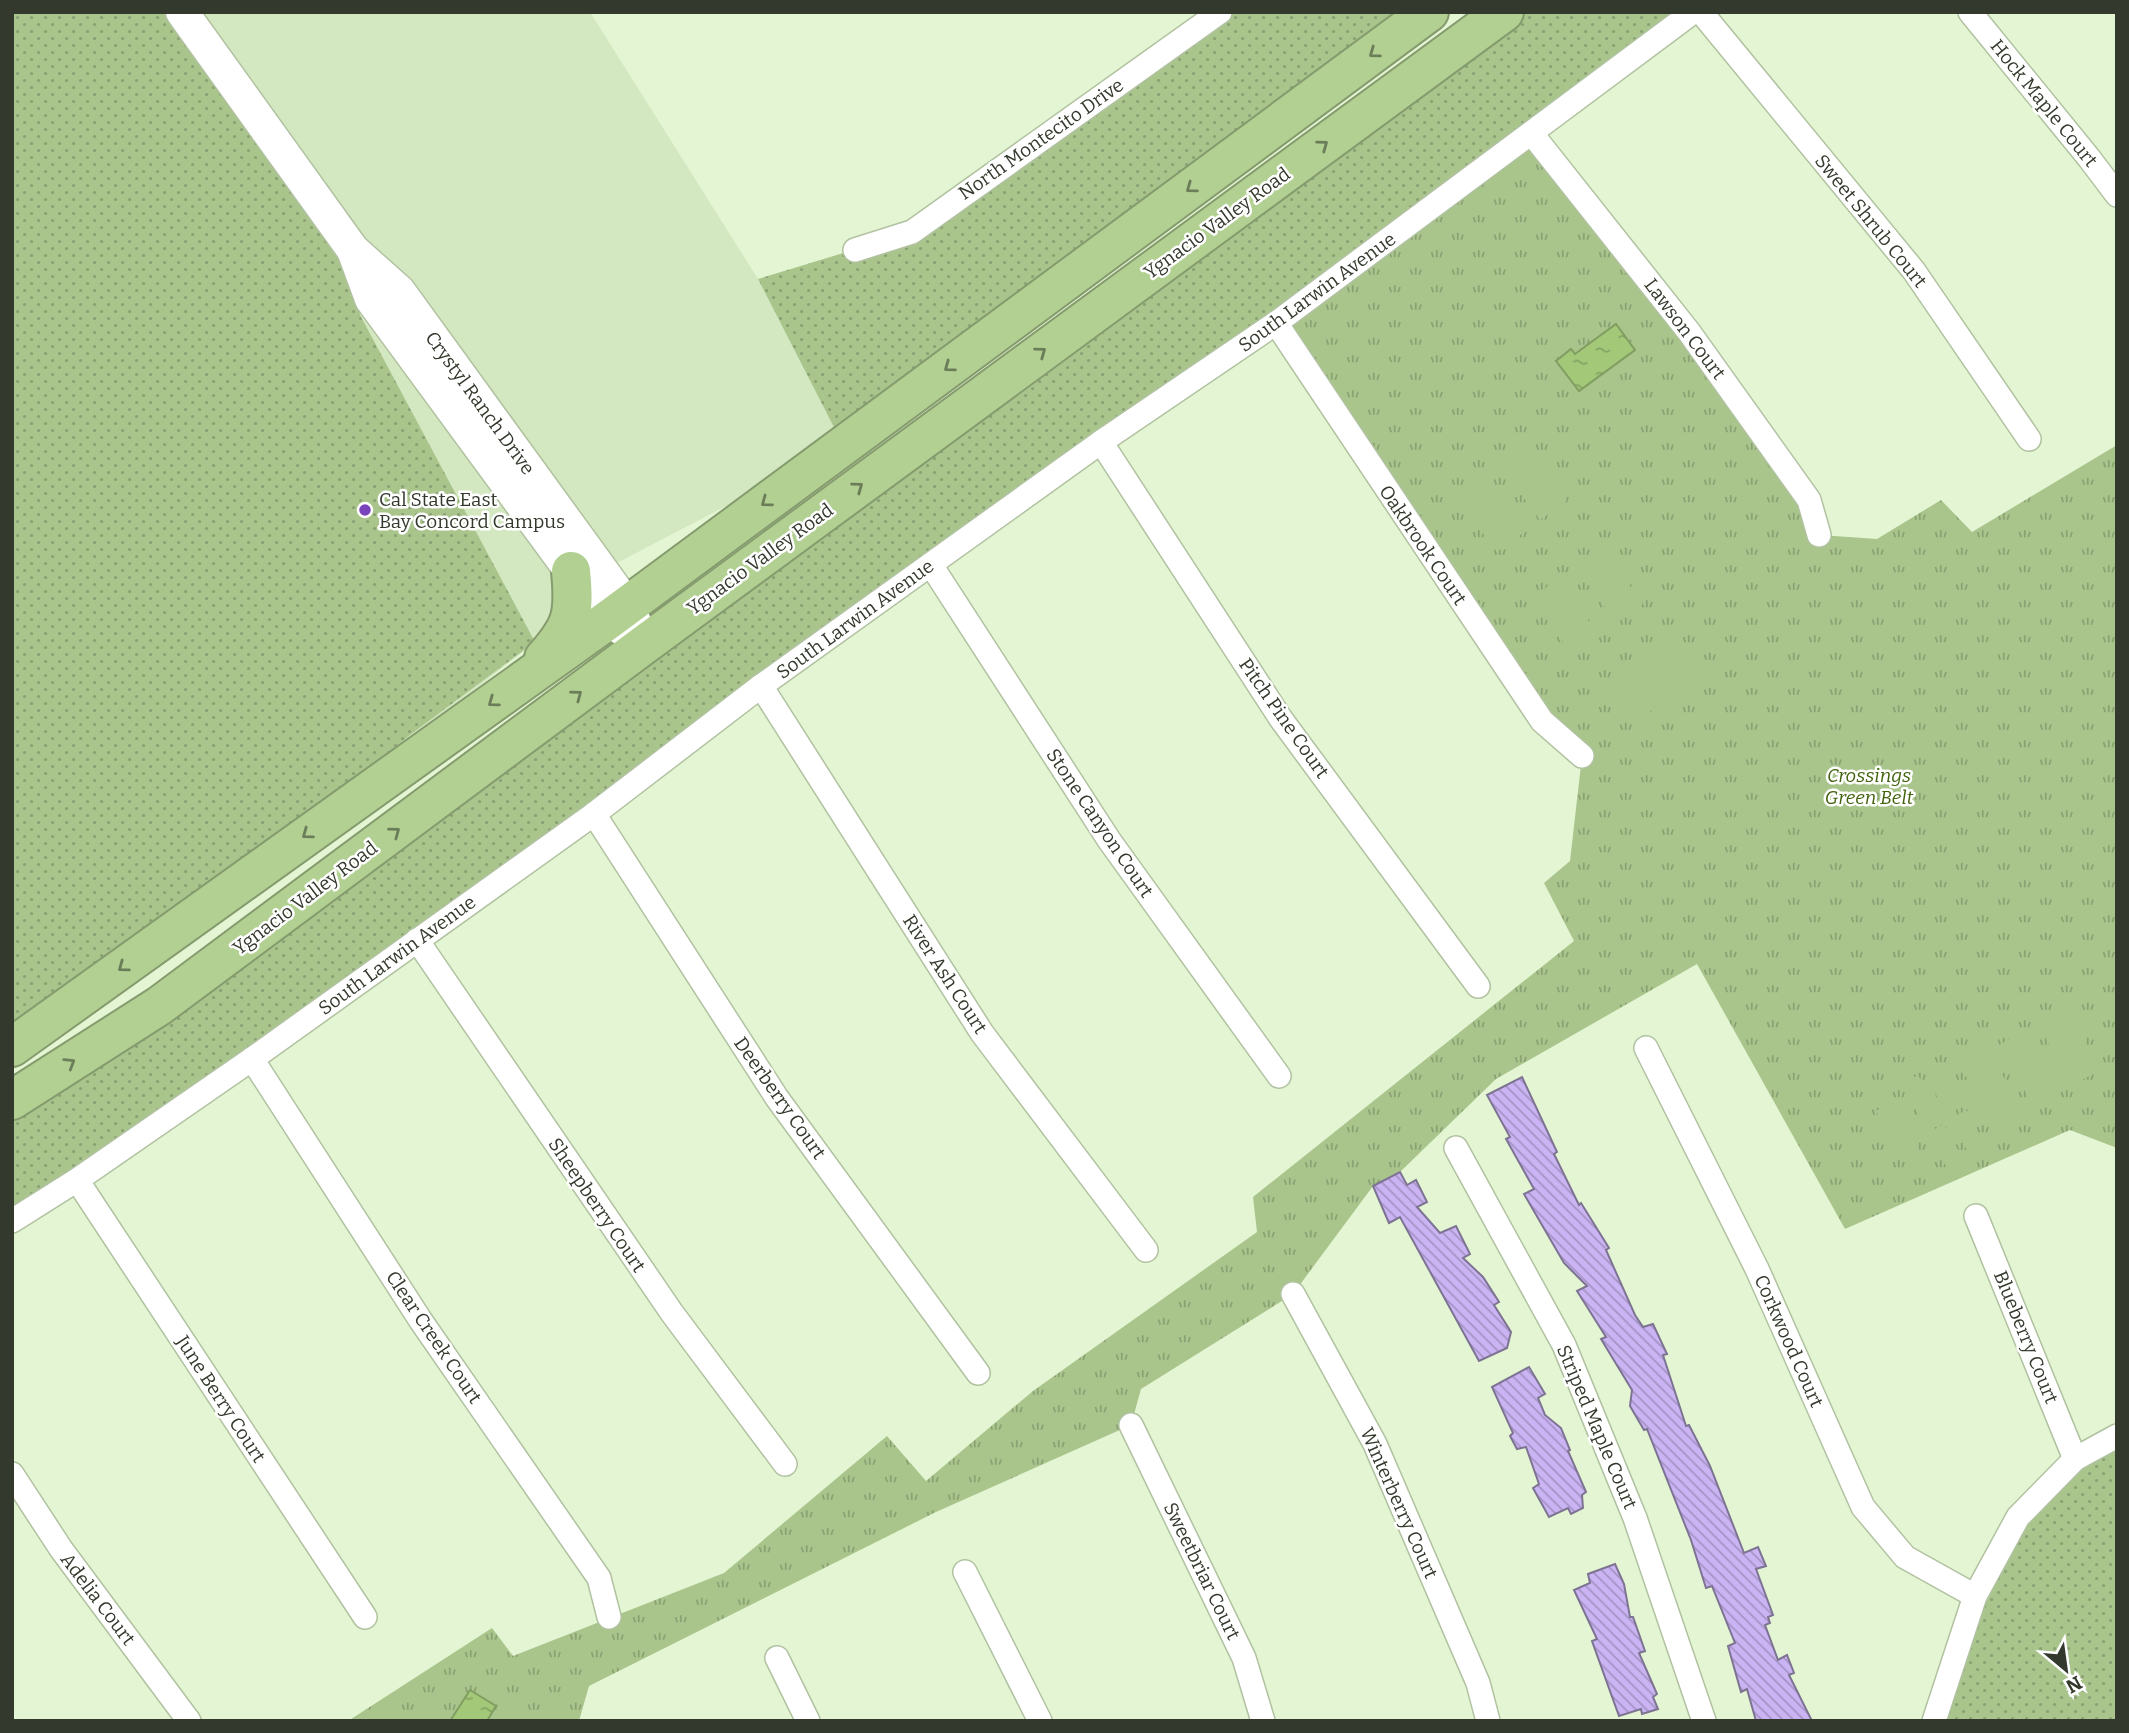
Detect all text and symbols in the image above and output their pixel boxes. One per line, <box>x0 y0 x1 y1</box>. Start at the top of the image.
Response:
street label: Hock Maple Court <box>1986 35 2103 171</box>
one-way arrow <box>1369 44 1382 57</box>
street label: North Montecito Drive <box>954 73 1128 205</box>
one-way arrow <box>1315 141 1328 153</box>
street label: Sweet Shrub Court <box>1810 150 1932 292</box>
street label: Ygnacio Valley Road <box>1139 162 1295 284</box>
one-way arrow <box>1186 180 1199 192</box>
street label: South Larwin Avenue <box>1234 227 1400 357</box>
street label: Lawson Court <box>1640 274 1731 384</box>
street label: Crystyl Ranch Drive <box>420 327 540 479</box>
one-way arrow <box>1034 348 1046 361</box>
one-way arrow <box>944 358 957 371</box>
street label: Oakbrook Court <box>1374 481 1472 609</box>
one-way arrow <box>850 483 863 495</box>
place label: Cal State East Bay Concord Campus <box>379 488 565 533</box>
one-way arrow <box>761 494 774 506</box>
street label: Ygnacio Valley Road <box>682 498 838 620</box>
marker: Cal State East Bay Concord Campus <box>357 502 373 518</box>
street label: South Larwin Avenue <box>772 554 938 684</box>
street label: Pitch Pine Court <box>1234 654 1334 783</box>
one-way arrow <box>569 691 581 704</box>
one-way arrow <box>488 694 501 706</box>
street label: Stone Canyon Court <box>1042 744 1158 902</box>
park label: Crossings Green Belt <box>1825 764 1914 809</box>
one-way arrow <box>302 826 315 838</box>
one-way arrow <box>387 827 399 840</box>
street label: Ygnacio Valley Road <box>228 836 382 960</box>
street label: South Larwin Avenue <box>314 890 480 1020</box>
street label: River Ash Court <box>898 910 992 1038</box>
one-way arrow <box>118 959 130 971</box>
street label: Deerberry Court <box>729 1032 831 1164</box>
one-way arrow <box>62 1059 75 1072</box>
street label: Sheepberry Court <box>544 1133 651 1277</box>
street label: Clear Creek Court <box>381 1266 487 1408</box>
street label: Blueberry Court <box>1989 1267 2063 1407</box>
street label: Corkwood Court <box>1749 1271 1829 1411</box>
street label: June Berry Court <box>171 1330 271 1467</box>
street label: Striped Maple Court <box>1552 1341 1642 1513</box>
street label: Winterberry Court <box>1355 1424 1443 1582</box>
street label: Sweetbriar Court <box>1159 1499 1245 1643</box>
street label: Adelia Court <box>56 1548 140 1650</box>
north arrow <box>2031 1635 2101 1705</box>
text: N <box>2062 1671 2086 1698</box>

